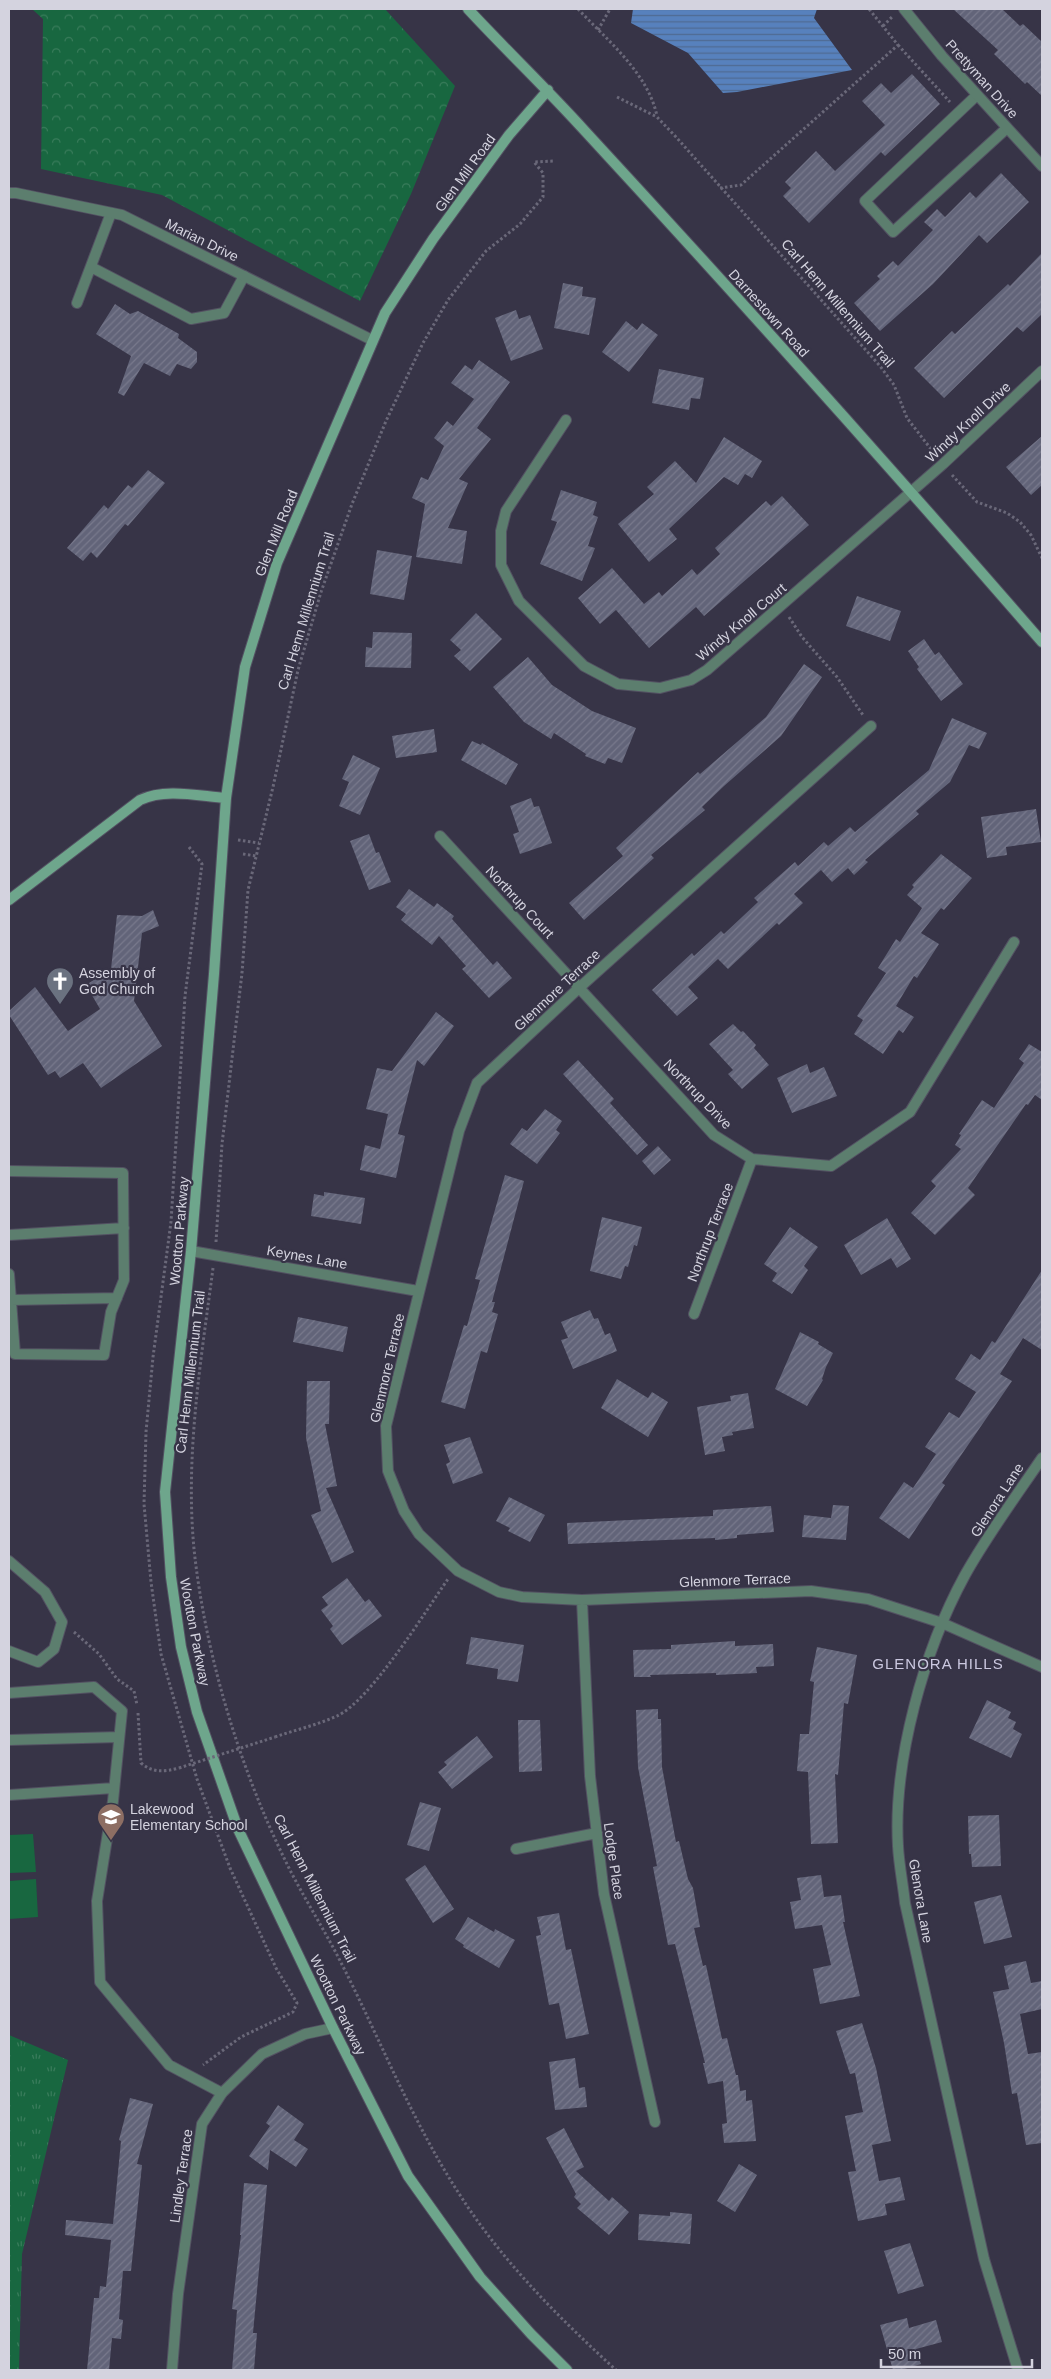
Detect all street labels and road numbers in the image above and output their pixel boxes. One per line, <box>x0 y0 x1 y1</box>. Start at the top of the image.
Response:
street label: Prettyman Drive <box>942 36 1022 122</box>
street label: Glen Mill Road <box>432 131 498 215</box>
street label: Marian Drive <box>163 215 241 265</box>
street label: Carl Henn Millennium Trail <box>778 236 898 370</box>
street label: Darnestown Road <box>726 266 812 360</box>
street label: Windy Knoll Drive <box>922 378 1014 466</box>
street label: Glen Mill Road <box>251 487 301 579</box>
street label: Carl Henn Millennium Trail <box>274 530 338 692</box>
street label: Windy Knoll Court <box>693 580 789 664</box>
street label: Northrup Court <box>483 863 557 941</box>
street label: Glenmore Terrace <box>511 946 603 1034</box>
street label: Northrup Drive <box>661 1056 736 1132</box>
street label: Wootton Parkway <box>166 1176 192 1286</box>
street label: Northrup Terrace <box>684 1180 736 1284</box>
street label: Keynes Lane <box>265 1242 349 1272</box>
street label: Carl Henn Millennium Trail <box>172 1290 208 1454</box>
street label: Glenmore Terrace <box>367 1312 407 1424</box>
street label: Glenora Lane <box>967 1460 1027 1540</box>
street label: Glenmore Terrace <box>679 1570 791 1590</box>
street label: Wootton Parkway <box>177 1577 213 1687</box>
street label: Carl Henn Millennium Trail <box>271 1811 359 1965</box>
street label: Lodge Place <box>601 1821 627 1901</box>
street label: Glenora Lane <box>906 1858 936 1944</box>
street label: Wootton Parkway <box>307 1952 369 2058</box>
street label: Lindley Terrace <box>166 2128 196 2224</box>

